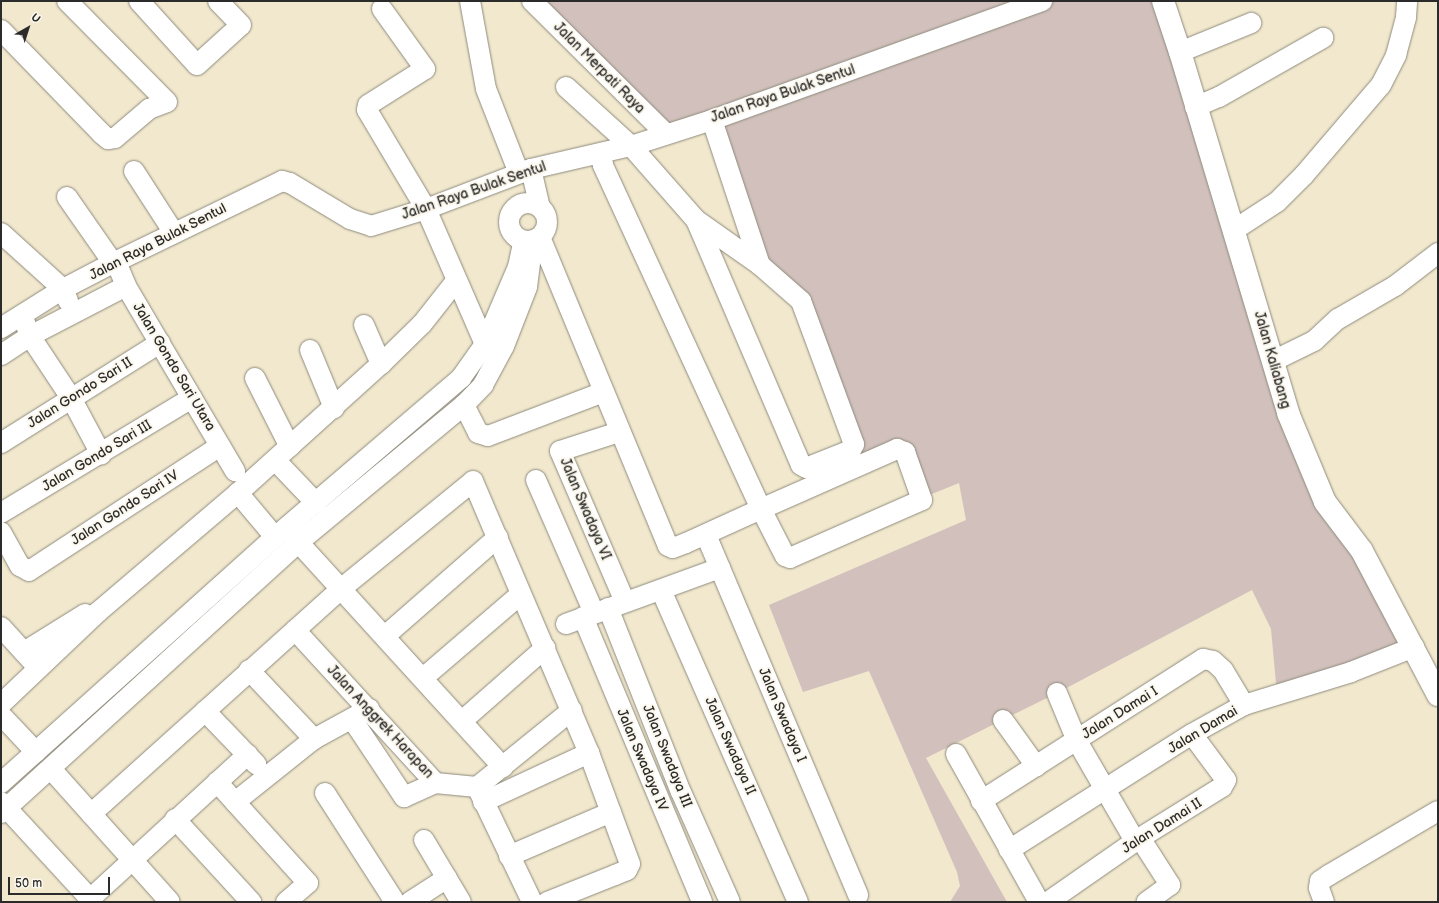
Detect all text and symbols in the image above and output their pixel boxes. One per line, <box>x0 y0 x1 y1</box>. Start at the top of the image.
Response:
north arrow <box>8 8 48 48</box>
text: U <box>29 11 43 26</box>
street label: Jalan Merpati Raya <box>550 19 648 117</box>
street label: Jalan Raya Bulak Sentul <box>708 61 858 127</box>
street label: Jalan Raya Bulak Sentul <box>399 158 549 224</box>
street label: Jalan Raya Bulak Sentul <box>87 200 229 284</box>
street label: Jalan Gondo Sari Utara <box>129 300 219 434</box>
street label: Jalan Kaliabang <box>1250 309 1294 411</box>
street label: Jalan Gondo Sari II <box>24 354 136 432</box>
street label: Jalan Gondo Sari III <box>39 417 155 495</box>
street label: Jalan Swadaya VI <box>556 455 614 563</box>
street label: Jalan Gondo Sari IV <box>68 467 182 549</box>
street label: Jalan Anggrek Harapan <box>323 662 437 782</box>
street label: Jalan Swadaya I <box>754 665 810 765</box>
street label: Jalan Damai I <box>1079 683 1161 743</box>
street label: Jalan Swadaya II <box>701 694 759 798</box>
street label: Jalan Swadaya III <box>639 702 695 810</box>
street label: Jalan Damai <box>1165 703 1241 757</box>
street label: Jalan Swadaya IV <box>613 706 671 814</box>
street label: Jalan Damai II <box>1119 795 1205 857</box>
scale bar <box>10 869 112 895</box>
text: 50 m <box>15 876 42 891</box>

